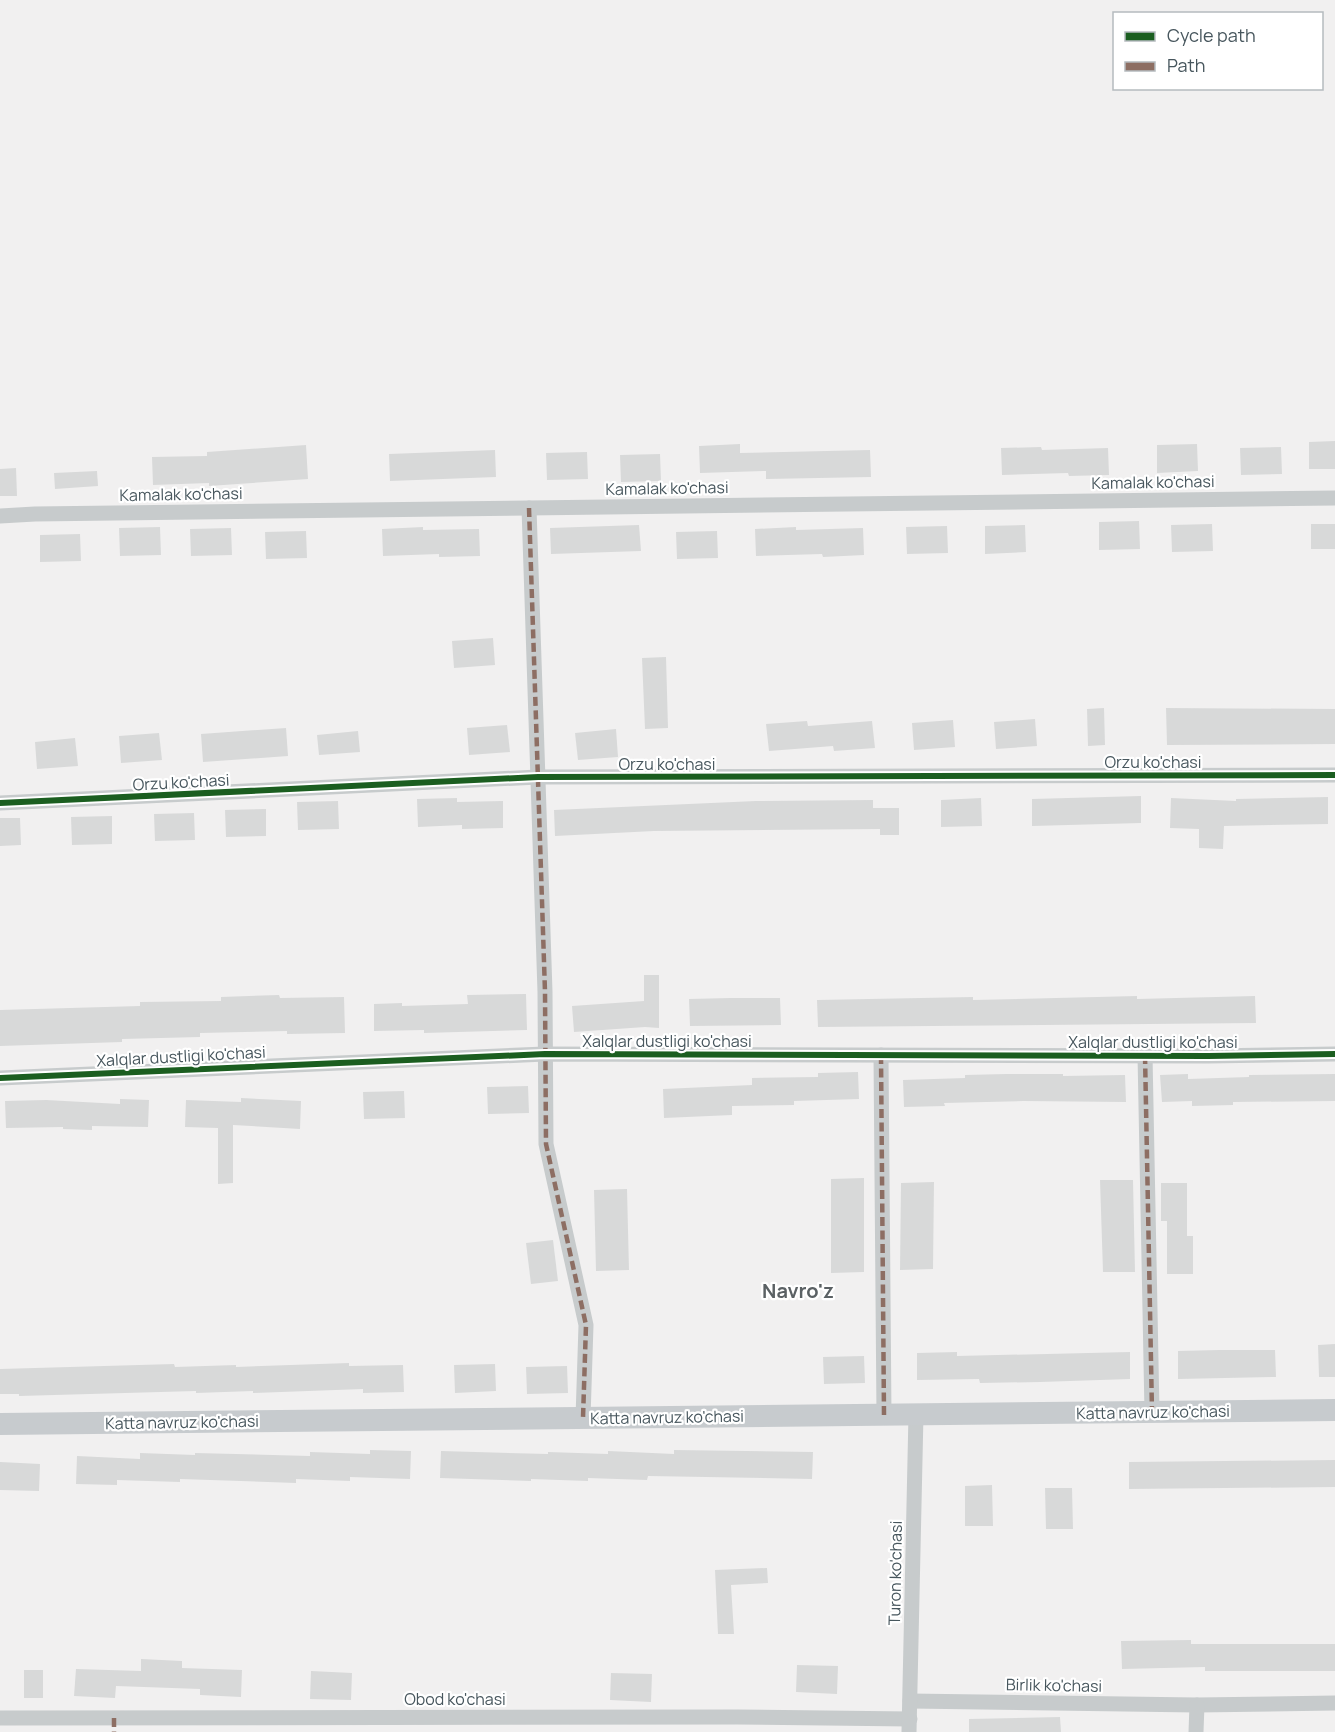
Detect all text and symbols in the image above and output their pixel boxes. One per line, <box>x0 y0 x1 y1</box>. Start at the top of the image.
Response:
legend <box>1113 12 1323 90</box>
text: Cycle path <box>1167 23 1256 47</box>
text: Path <box>1167 53 1205 77</box>
street label: Kamalak ko'chasi <box>1091 470 1215 494</box>
street label: Kamalak ko'chasi <box>605 476 729 500</box>
street label: Kamalak ko'chasi <box>119 482 243 506</box>
street label: Orzu ko'chasi <box>1105 751 1201 773</box>
street label: Orzu ko'chasi <box>619 753 715 775</box>
street label: Orzu ko'chasi <box>132 768 230 796</box>
street label: Xalqlar dustligi ko'chasi <box>582 1030 752 1052</box>
street label: Xalqlar dustligi ko'chasi <box>1068 1031 1238 1053</box>
street label: Xalqlar dustligi ko'chasi <box>96 1041 266 1071</box>
district label: Navro'z <box>762 1277 834 1304</box>
street label: Katta navruz ko'chasi <box>1076 1400 1230 1424</box>
street label: Katta navruz ko'chasi <box>590 1405 744 1429</box>
street label: Katta navruz ko'chasi <box>105 1410 259 1434</box>
street label: Turon ko'chasi <box>883 1521 907 1625</box>
street label: Birlik ko'chasi <box>1006 1673 1102 1697</box>
street label: Obod ko'chasi <box>404 1688 506 1710</box>

